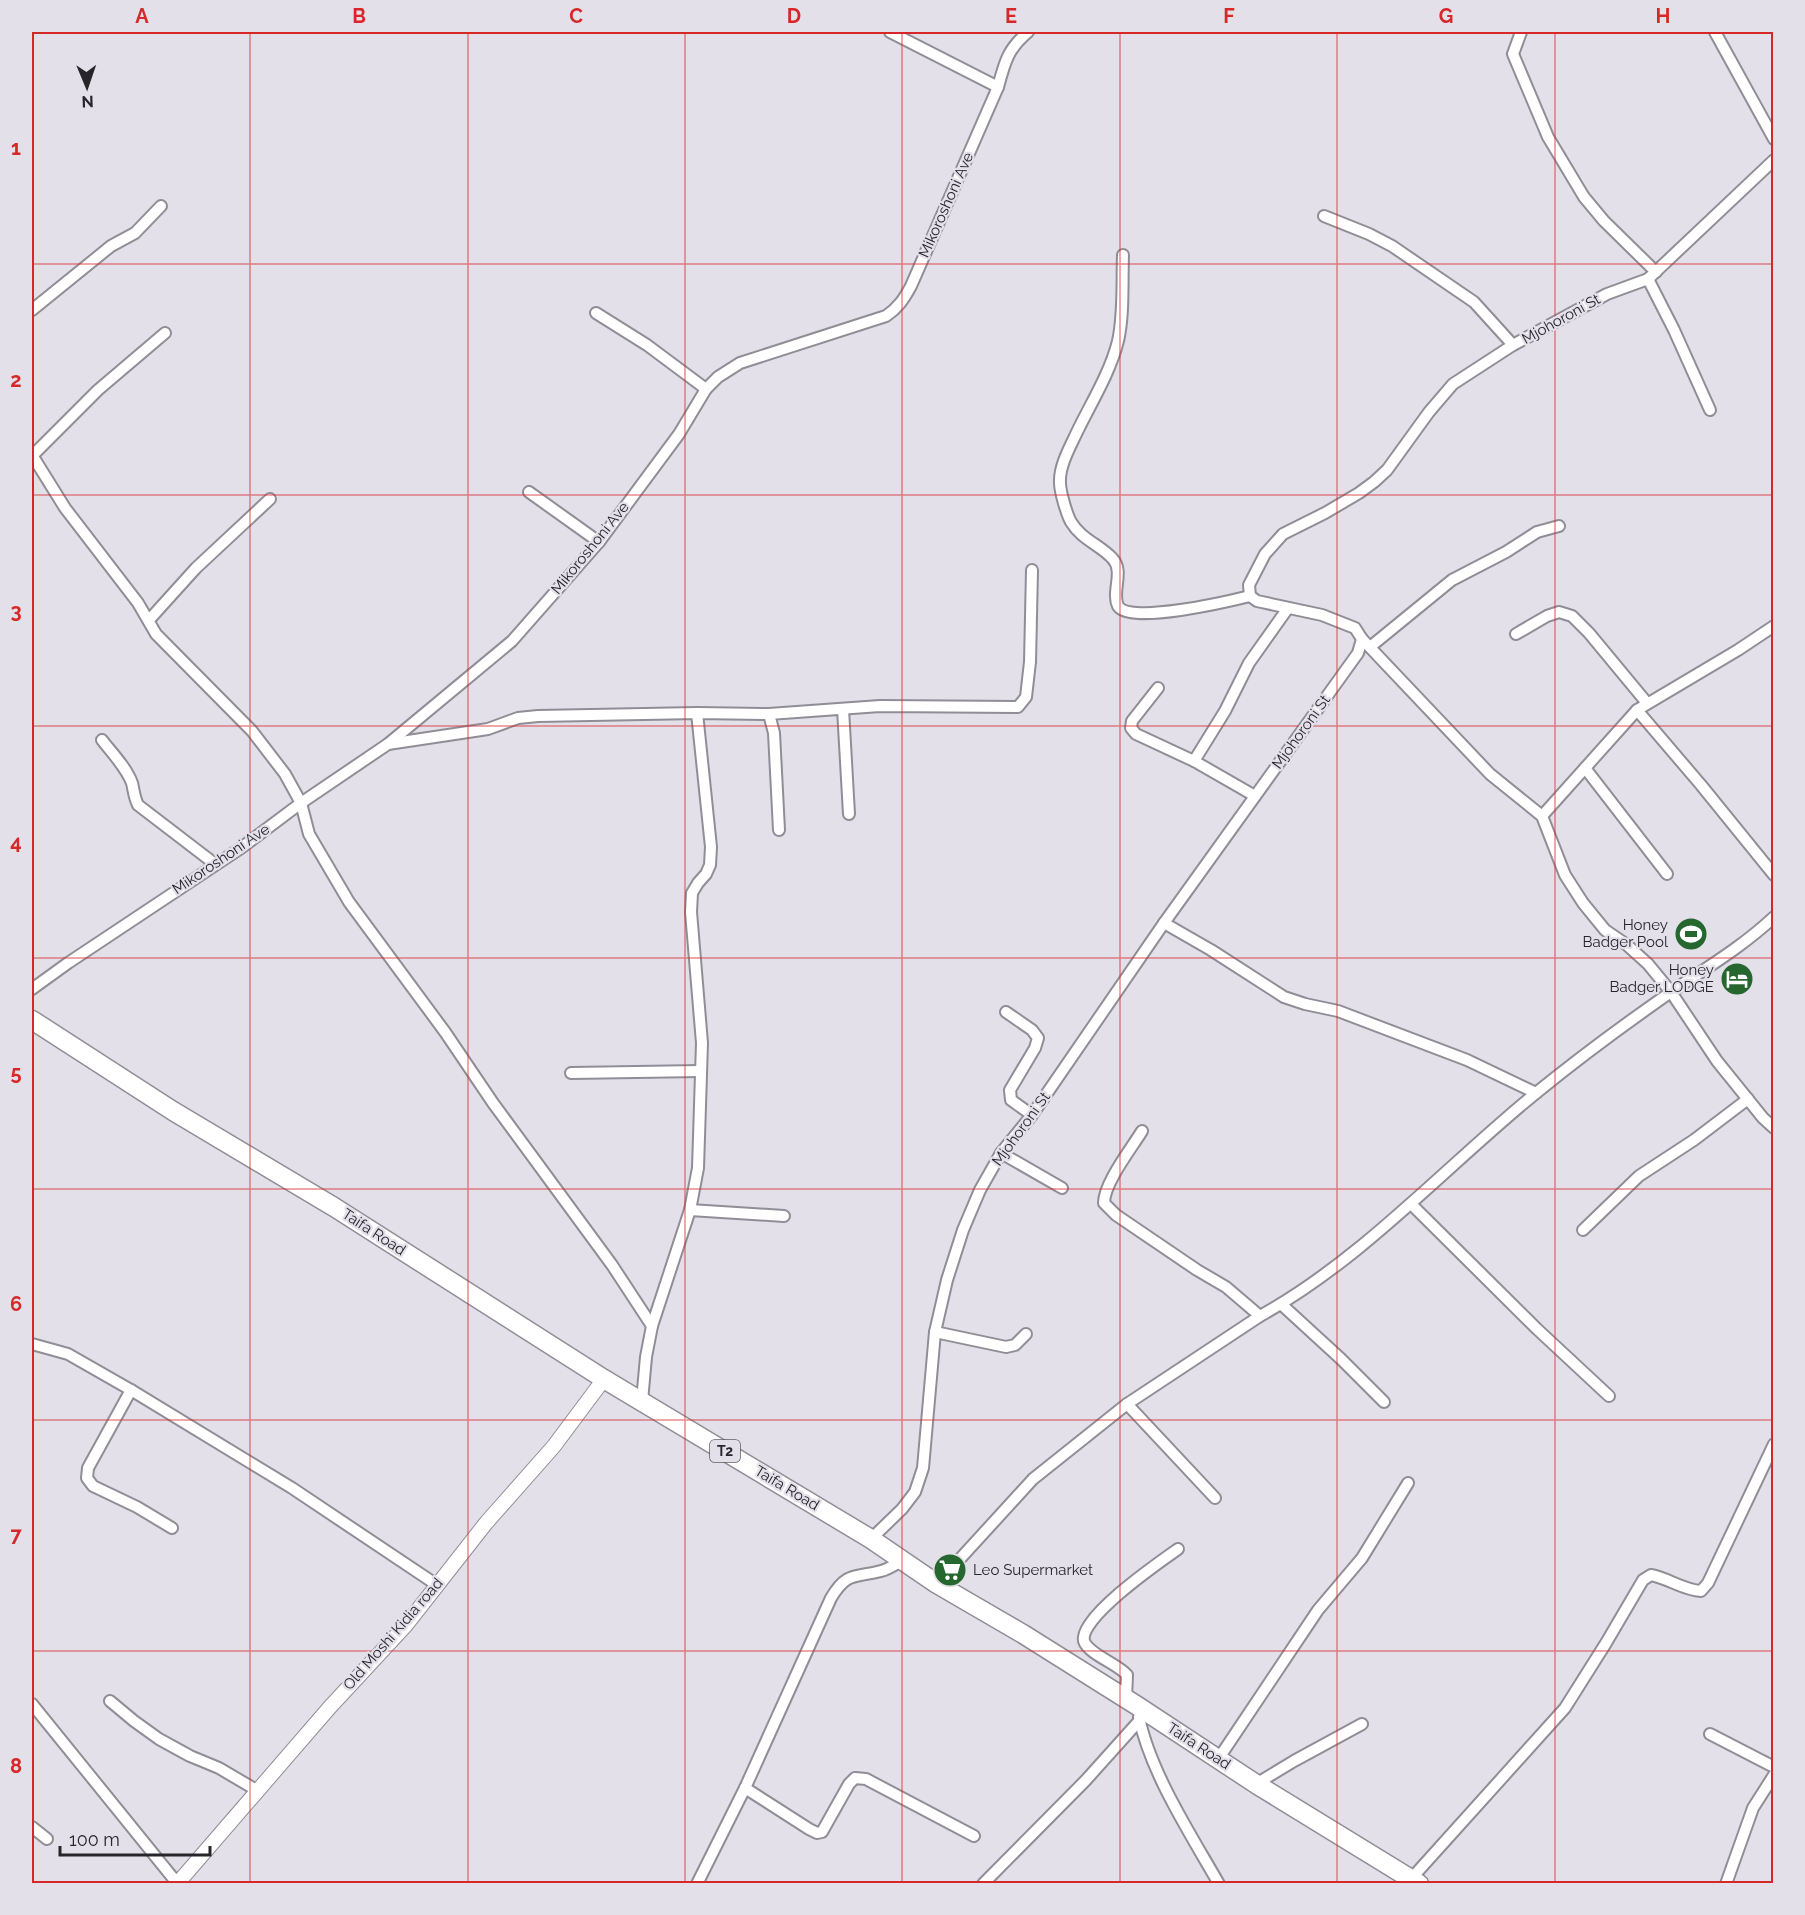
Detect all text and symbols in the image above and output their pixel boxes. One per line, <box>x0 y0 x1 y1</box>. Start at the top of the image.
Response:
text: A <box>135 4 149 28</box>
text: B <box>352 4 366 28</box>
text: C <box>569 4 583 28</box>
text: D <box>787 4 801 28</box>
text: E <box>1005 4 1017 28</box>
text: F <box>1223 4 1235 28</box>
text: G <box>1439 4 1453 28</box>
text: H <box>1656 4 1670 28</box>
north arrow <box>57 57 117 117</box>
text: N <box>81 92 94 111</box>
text: 1 <box>11 136 21 160</box>
street label: Mikoroshoni Ave <box>915 149 977 260</box>
street label: Mjohoroni St <box>1519 290 1603 348</box>
text: 2 <box>10 368 22 392</box>
street label: Mikoroshoni Ave <box>547 498 633 598</box>
text: 3 <box>10 599 22 623</box>
street label: Mjohoroni St <box>1268 692 1334 772</box>
street label: Mikoroshoni Ave <box>169 820 273 898</box>
text: 4 <box>10 830 22 854</box>
place label: Honey Badger Pool <box>1583 916 1669 951</box>
sports icon: Honey Badger Pool <box>1673 916 1709 952</box>
place label: Honey Badger LODGE <box>1610 961 1714 996</box>
hotel icon: Honey Badger LODGE <box>1719 961 1755 997</box>
text: 5 <box>10 1061 22 1085</box>
street label: Mjohoroni St <box>988 1089 1054 1169</box>
street label: Taifa Road <box>339 1205 409 1259</box>
text: 6 <box>10 1292 22 1316</box>
road number: T2 <box>710 1440 740 1462</box>
street label: Taifa Road <box>752 1462 822 1514</box>
text: 7 <box>10 1523 22 1547</box>
supermarket icon: Leo Supermarket <box>932 1552 968 1588</box>
place label: Leo Supermarket <box>973 1561 1093 1579</box>
street label: Old Moshi Kidia road <box>339 1574 447 1694</box>
street label: Taifa Road <box>1164 1719 1234 1773</box>
text: 8 <box>10 1754 22 1778</box>
scale bar <box>60 1819 210 1857</box>
text: 100 m <box>69 1829 120 1850</box>

